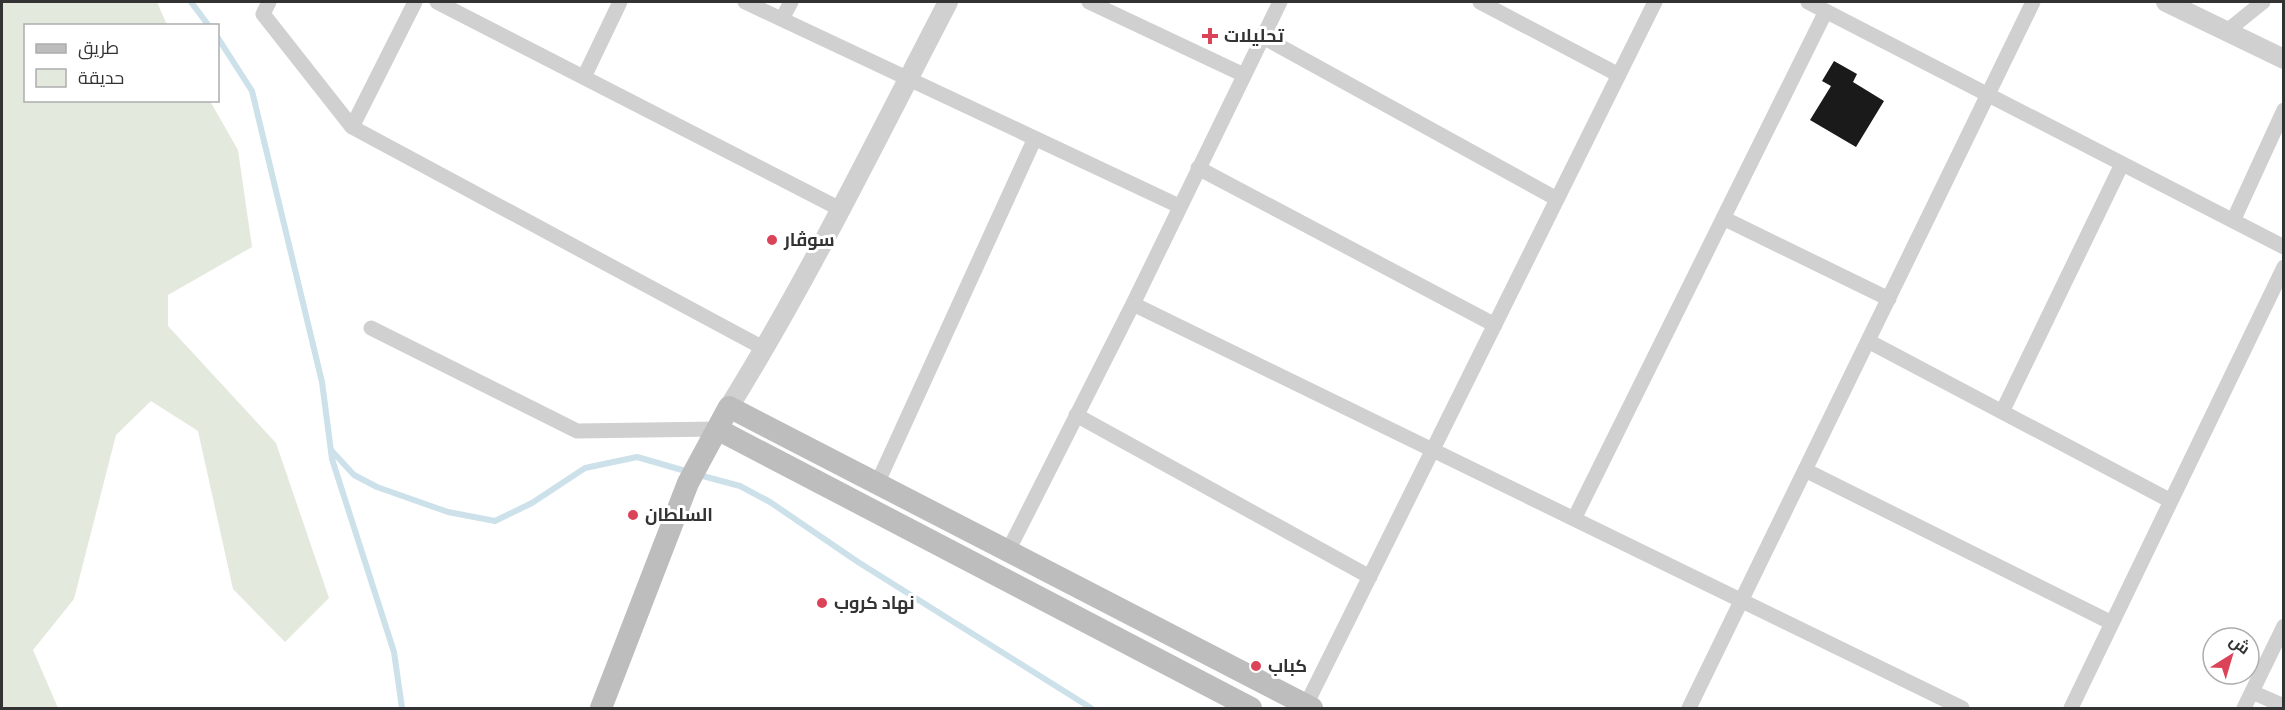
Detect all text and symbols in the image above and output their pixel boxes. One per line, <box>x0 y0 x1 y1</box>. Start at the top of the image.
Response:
legend <box>24 24 219 102</box>
place label: تحلیلات <box>1224 25 1284 47</box>
marker: تحلیلات <box>1201 27 1219 45</box>
text: طريق <box>78 37 119 60</box>
text: حديقة <box>78 67 124 89</box>
place label: سوڤار <box>783 229 835 251</box>
marker: سوڤار <box>765 233 779 247</box>
place label: السلطان <box>645 504 713 526</box>
marker: السلطان <box>626 508 640 522</box>
place label: نهاد كروب <box>834 592 915 614</box>
marker: نهاد كروب <box>815 596 829 610</box>
north arrow <box>2201 626 2261 686</box>
text: ش <box>2226 631 2254 658</box>
place label: كباب <box>1268 655 1307 677</box>
marker: كباب <box>1249 659 1263 673</box>

